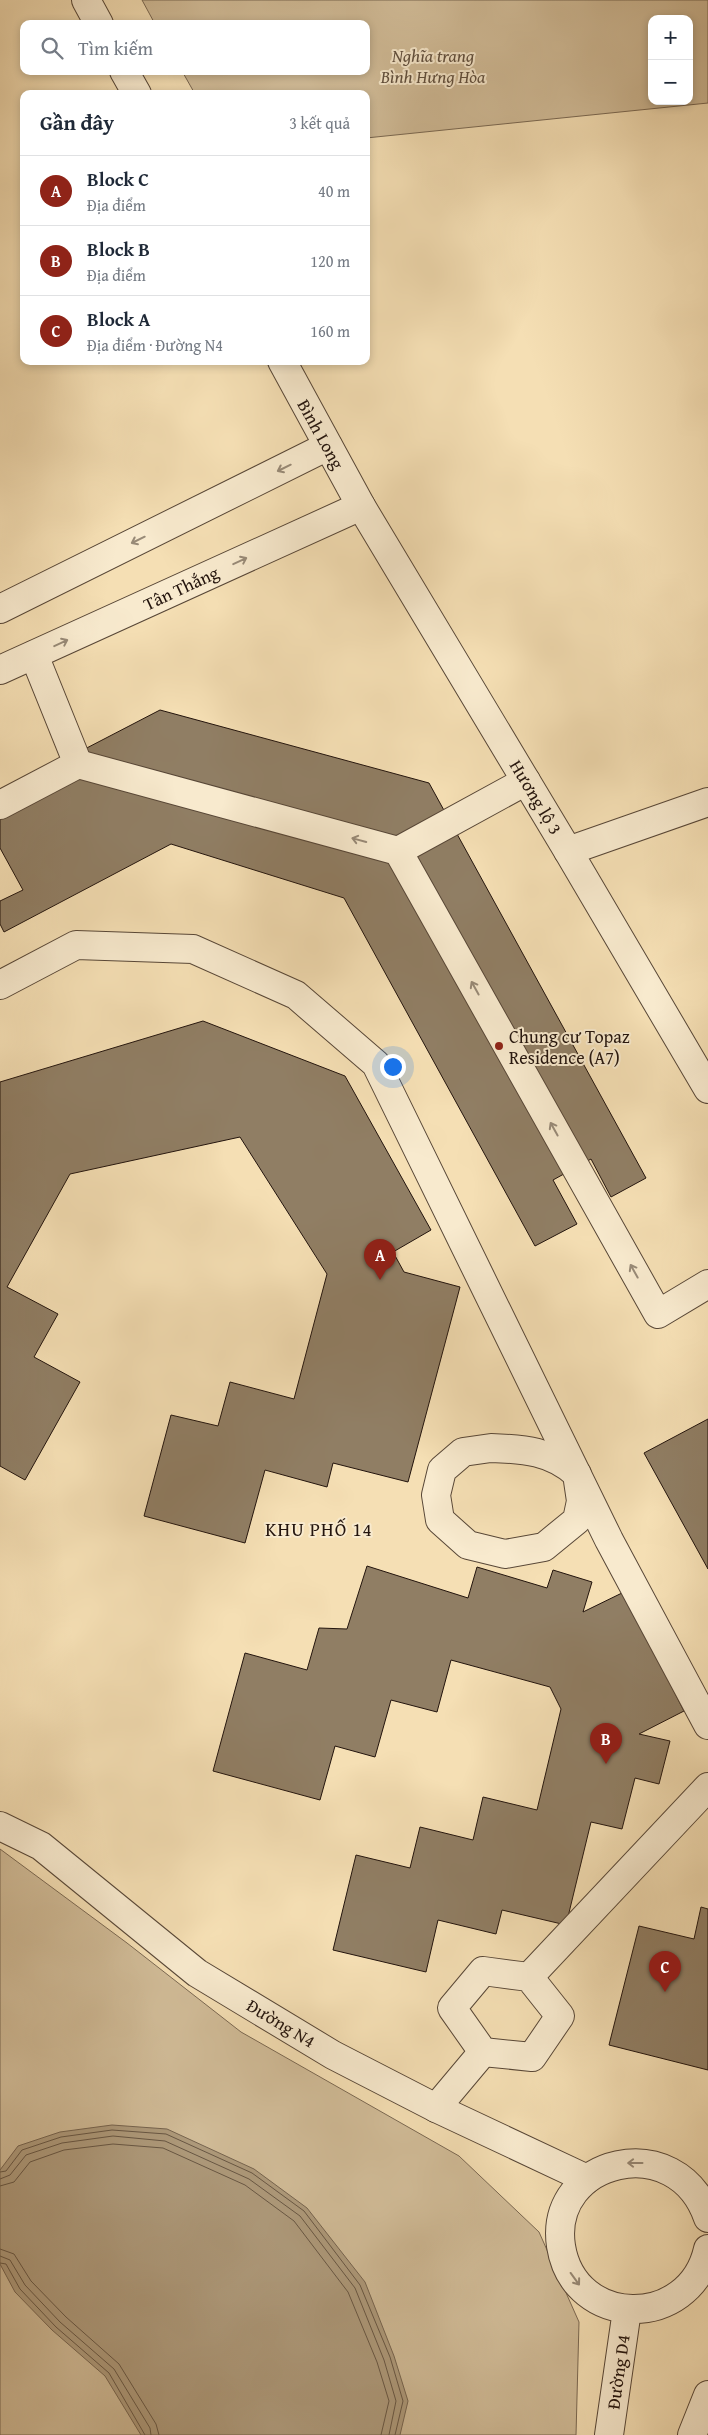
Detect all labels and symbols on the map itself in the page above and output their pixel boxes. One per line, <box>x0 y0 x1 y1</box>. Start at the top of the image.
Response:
park label: Nghĩa trang Bình Hưng Hòa <box>380 42 486 90</box>
street label: Bình Long <box>291 394 351 474</box>
one-way arrow <box>277 463 292 473</box>
one-way arrow <box>131 535 146 545</box>
one-way arrow <box>232 556 247 565</box>
street label: Tân Thắng <box>139 559 223 617</box>
one-way arrow <box>53 638 68 648</box>
street label: Hương lộ 3 <box>503 754 569 840</box>
one-way arrow <box>351 835 367 845</box>
one-way arrow <box>469 981 479 995</box>
place label: Chung cư Topaz Residence (A7) <box>509 1023 630 1071</box>
marker: Chung cư Topaz Residence (A7) <box>493 1040 505 1052</box>
your location <box>380 1054 406 1080</box>
one-way arrow <box>549 1123 559 1137</box>
pin: A <box>364 1239 396 1280</box>
one-way arrow <box>629 1264 638 1279</box>
district label: KHU PHỐ 14 <box>265 1515 373 1543</box>
pin: B <box>590 1723 622 1764</box>
pin: C <box>649 1951 681 1992</box>
street label: Đường N4 <box>242 1992 320 2054</box>
one-way arrow <box>627 2158 643 2168</box>
one-way arrow <box>570 2272 581 2285</box>
street label: Đường D4 <box>599 2333 637 2411</box>

